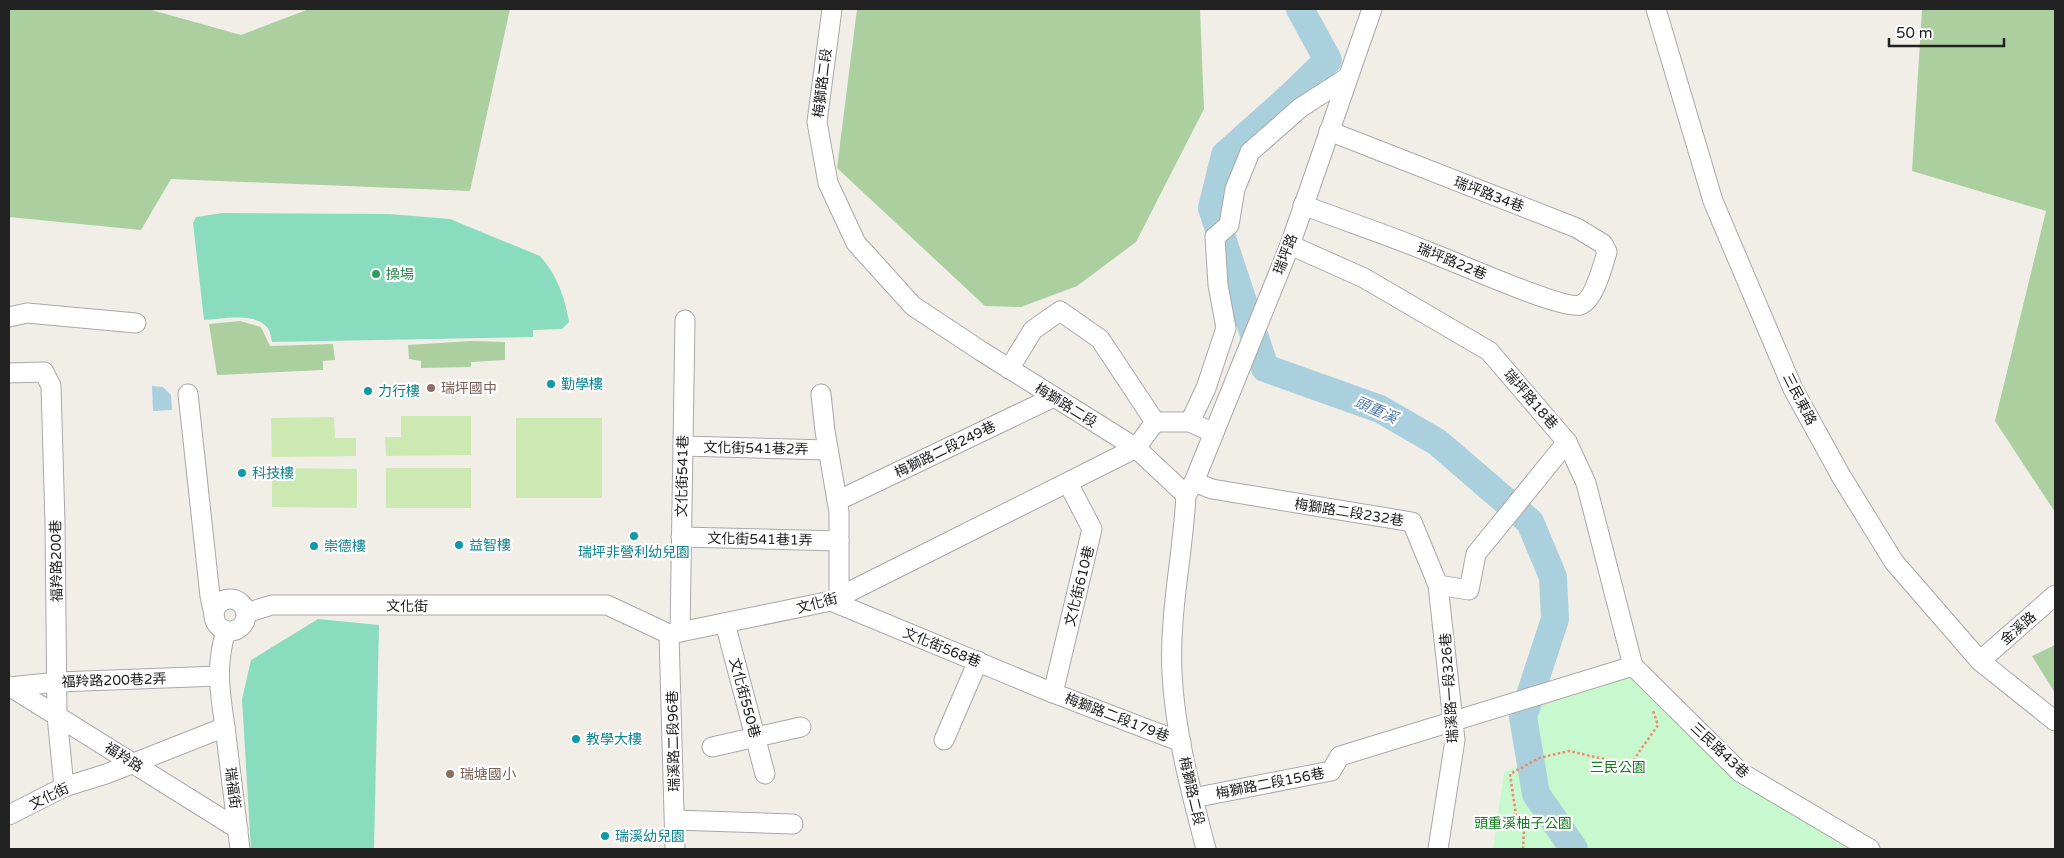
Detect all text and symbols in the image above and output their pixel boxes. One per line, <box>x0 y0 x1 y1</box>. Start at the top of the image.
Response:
scale bar <box>1889 15 2004 47</box>
text: 50 m <box>1896 24 1933 42</box>
street label: 梅獅路二段 <box>810 47 835 119</box>
street label: 瑞坪路34巷 <box>1451 173 1526 216</box>
street label: 瑞坪路 <box>1270 232 1301 277</box>
street label: 瑞坪路22巷 <box>1415 240 1489 283</box>
place label: 操場 <box>386 266 414 283</box>
marker: 操場 <box>370 268 382 280</box>
street label: 瑞坪路18巷 <box>1500 366 1561 433</box>
street label: 三民東路 <box>1779 370 1820 428</box>
place label: 勤學樓 <box>561 376 603 393</box>
marker: 勤學樓 <box>545 378 557 390</box>
place label: 瑞坪國中 <box>441 380 497 397</box>
street label: 梅獅路二段 <box>1032 380 1100 431</box>
marker: 瑞坪國中 <box>425 382 437 394</box>
place label: 力行樓 <box>378 383 420 400</box>
marker: 力行樓 <box>362 385 374 397</box>
water label: 頭重溪 <box>1352 393 1402 428</box>
street label: 梅獅路二段249巷 <box>892 418 999 481</box>
street label: 文化街541巷 <box>673 435 692 517</box>
street label: 文化街541巷2弄 <box>703 439 809 458</box>
place label: 科技樓 <box>252 465 294 482</box>
marker: 科技樓 <box>236 467 248 479</box>
street label: 梅獅路二段232巷 <box>1293 495 1405 530</box>
street label: 福羚路200巷 <box>47 520 66 602</box>
marker: 瑞坪非營利幼兒園 <box>628 530 640 542</box>
street label: 文化街541巷1弄 <box>707 530 813 549</box>
place label: 益智樓 <box>469 537 511 554</box>
place label: 崇德樓 <box>324 538 366 555</box>
marker: 益智樓 <box>453 539 465 551</box>
marker: 崇德樓 <box>308 540 320 552</box>
place label: 瑞坪非營利幼兒園 <box>578 544 690 561</box>
street label: 文化街610巷 <box>1061 544 1098 628</box>
street label: 文化街 <box>795 590 840 617</box>
street label: 文化街 <box>386 598 428 615</box>
street label: 金溪路 <box>1997 608 2040 649</box>
street label: 文化街568巷 <box>900 624 983 671</box>
street label: 瑞溪路一段326巷 <box>1437 632 1462 744</box>
street label: 文化街550巷 <box>726 656 763 740</box>
street label: 福羚路200巷2弄 <box>61 670 167 691</box>
street label: 瑞溪路二段96巷 <box>664 690 683 792</box>
street label: 梅獅路二段179巷 <box>1062 690 1171 745</box>
street label: 三民路43巷 <box>1687 719 1752 782</box>
place label: 教學大樓 <box>586 731 642 748</box>
marker: 教學大樓 <box>570 733 582 745</box>
street label: 福羚路 <box>101 739 146 776</box>
street label: 梅獅路二段 <box>1175 755 1208 827</box>
park label: 三民公園 <box>1590 759 1646 776</box>
street label: 梅獅路二段156巷 <box>1214 765 1326 802</box>
street label: 瑞福街 <box>222 766 243 810</box>
place label: 瑞塘國小 <box>460 766 516 783</box>
marker: 瑞塘國小 <box>444 768 456 780</box>
street label: 文化街 <box>27 780 72 813</box>
park label: 頭重溪柚子公園 <box>1474 815 1572 832</box>
place label: 瑞溪幼兒園 <box>615 828 685 845</box>
marker: 瑞溪幼兒園 <box>599 830 611 842</box>

